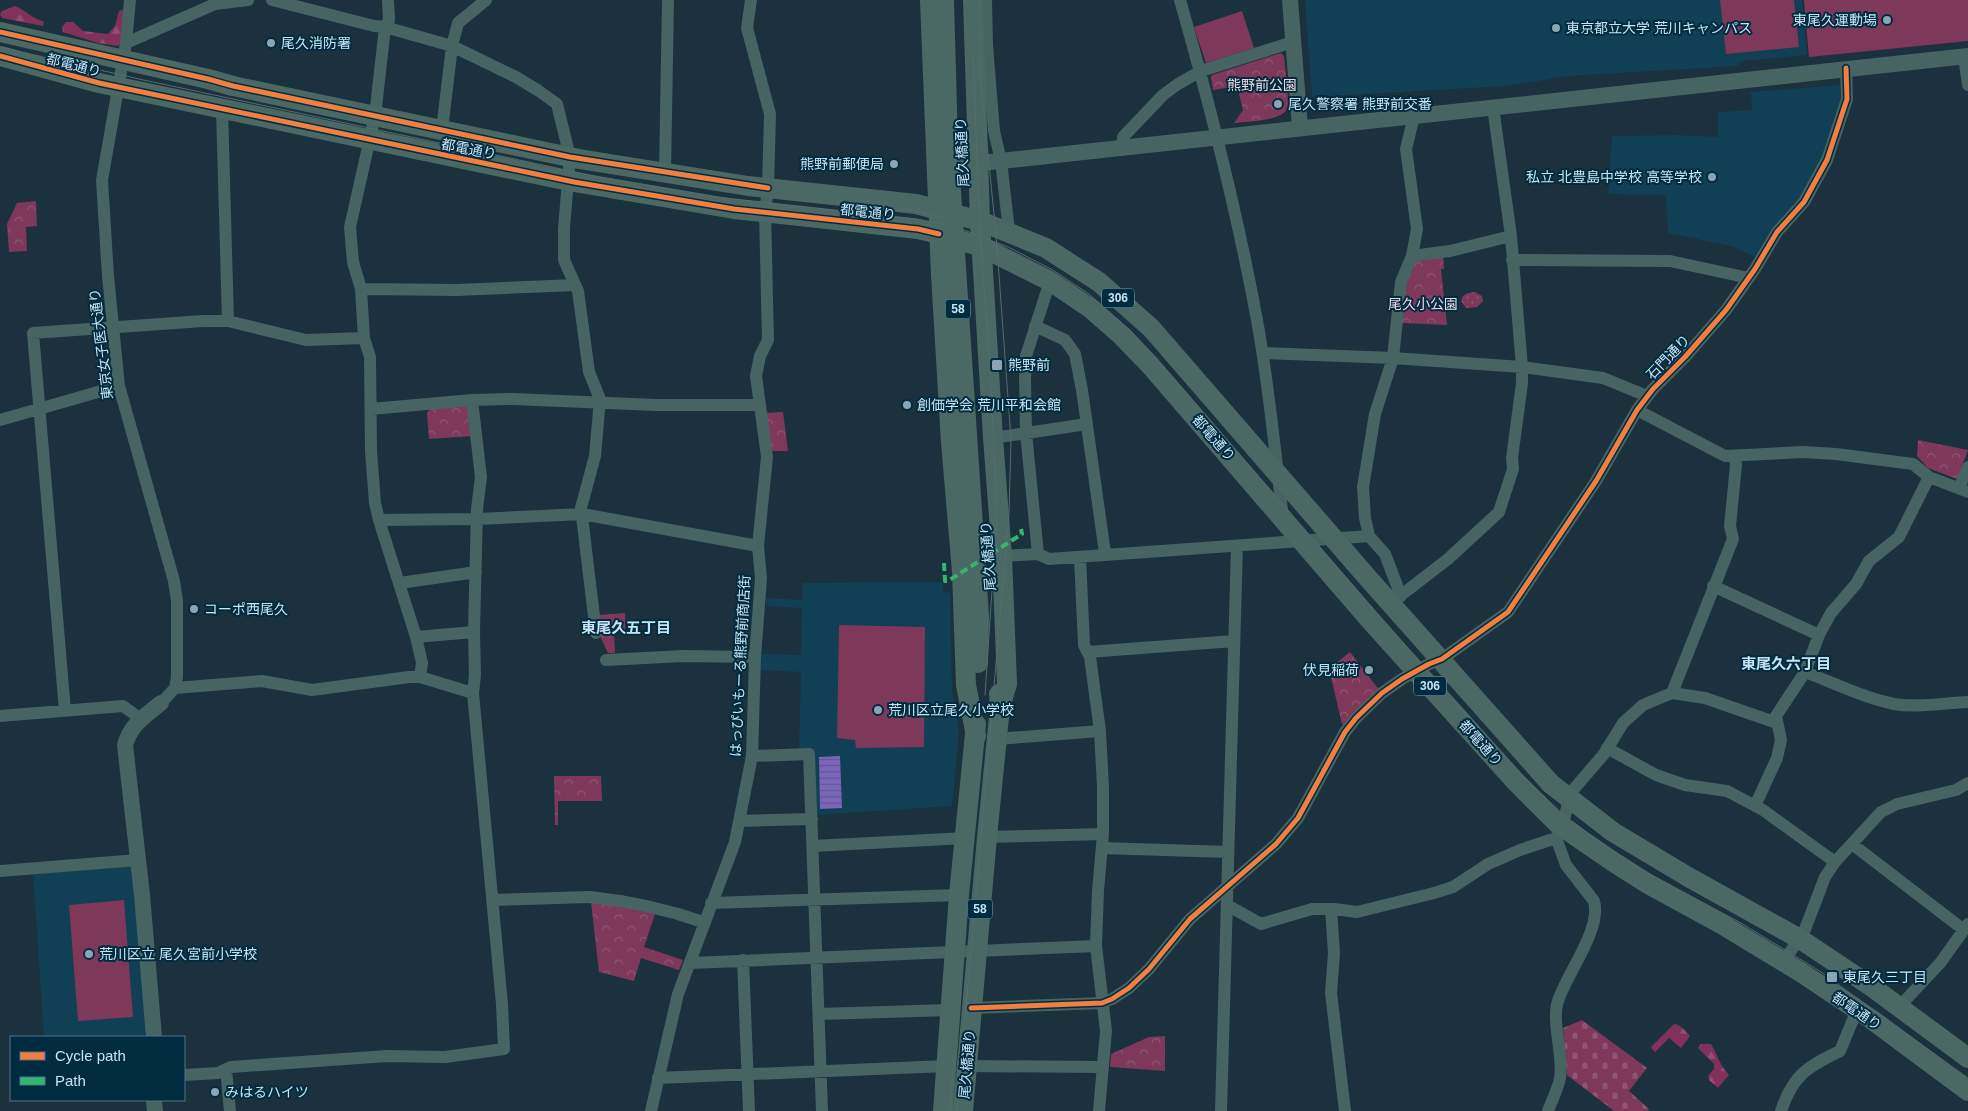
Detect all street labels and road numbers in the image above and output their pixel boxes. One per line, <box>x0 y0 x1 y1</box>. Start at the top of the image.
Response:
street label: 都電通り <box>45 50 103 80</box>
street label: 尾久橋通り <box>952 117 972 187</box>
street label: 都電通り <box>440 136 498 162</box>
street label: 都電通り <box>839 201 897 223</box>
street label: 東京女子医大通り <box>86 287 116 401</box>
road number: 306 <box>1102 288 1134 308</box>
road number: 58 <box>946 300 970 318</box>
street label: 石門通り <box>1643 331 1693 383</box>
street label: 都電通り <box>1190 412 1238 464</box>
street label: 尾久橋通り <box>978 521 998 591</box>
street label: はっぴいもーる熊野前商店街 <box>727 575 753 757</box>
road number: 306 <box>1414 676 1446 696</box>
street label: 都電通り <box>1456 717 1506 769</box>
road number: 58 <box>968 900 992 919</box>
street label: 都電通り <box>1829 989 1885 1033</box>
street label: 尾久橋通り <box>956 1028 978 1100</box>

